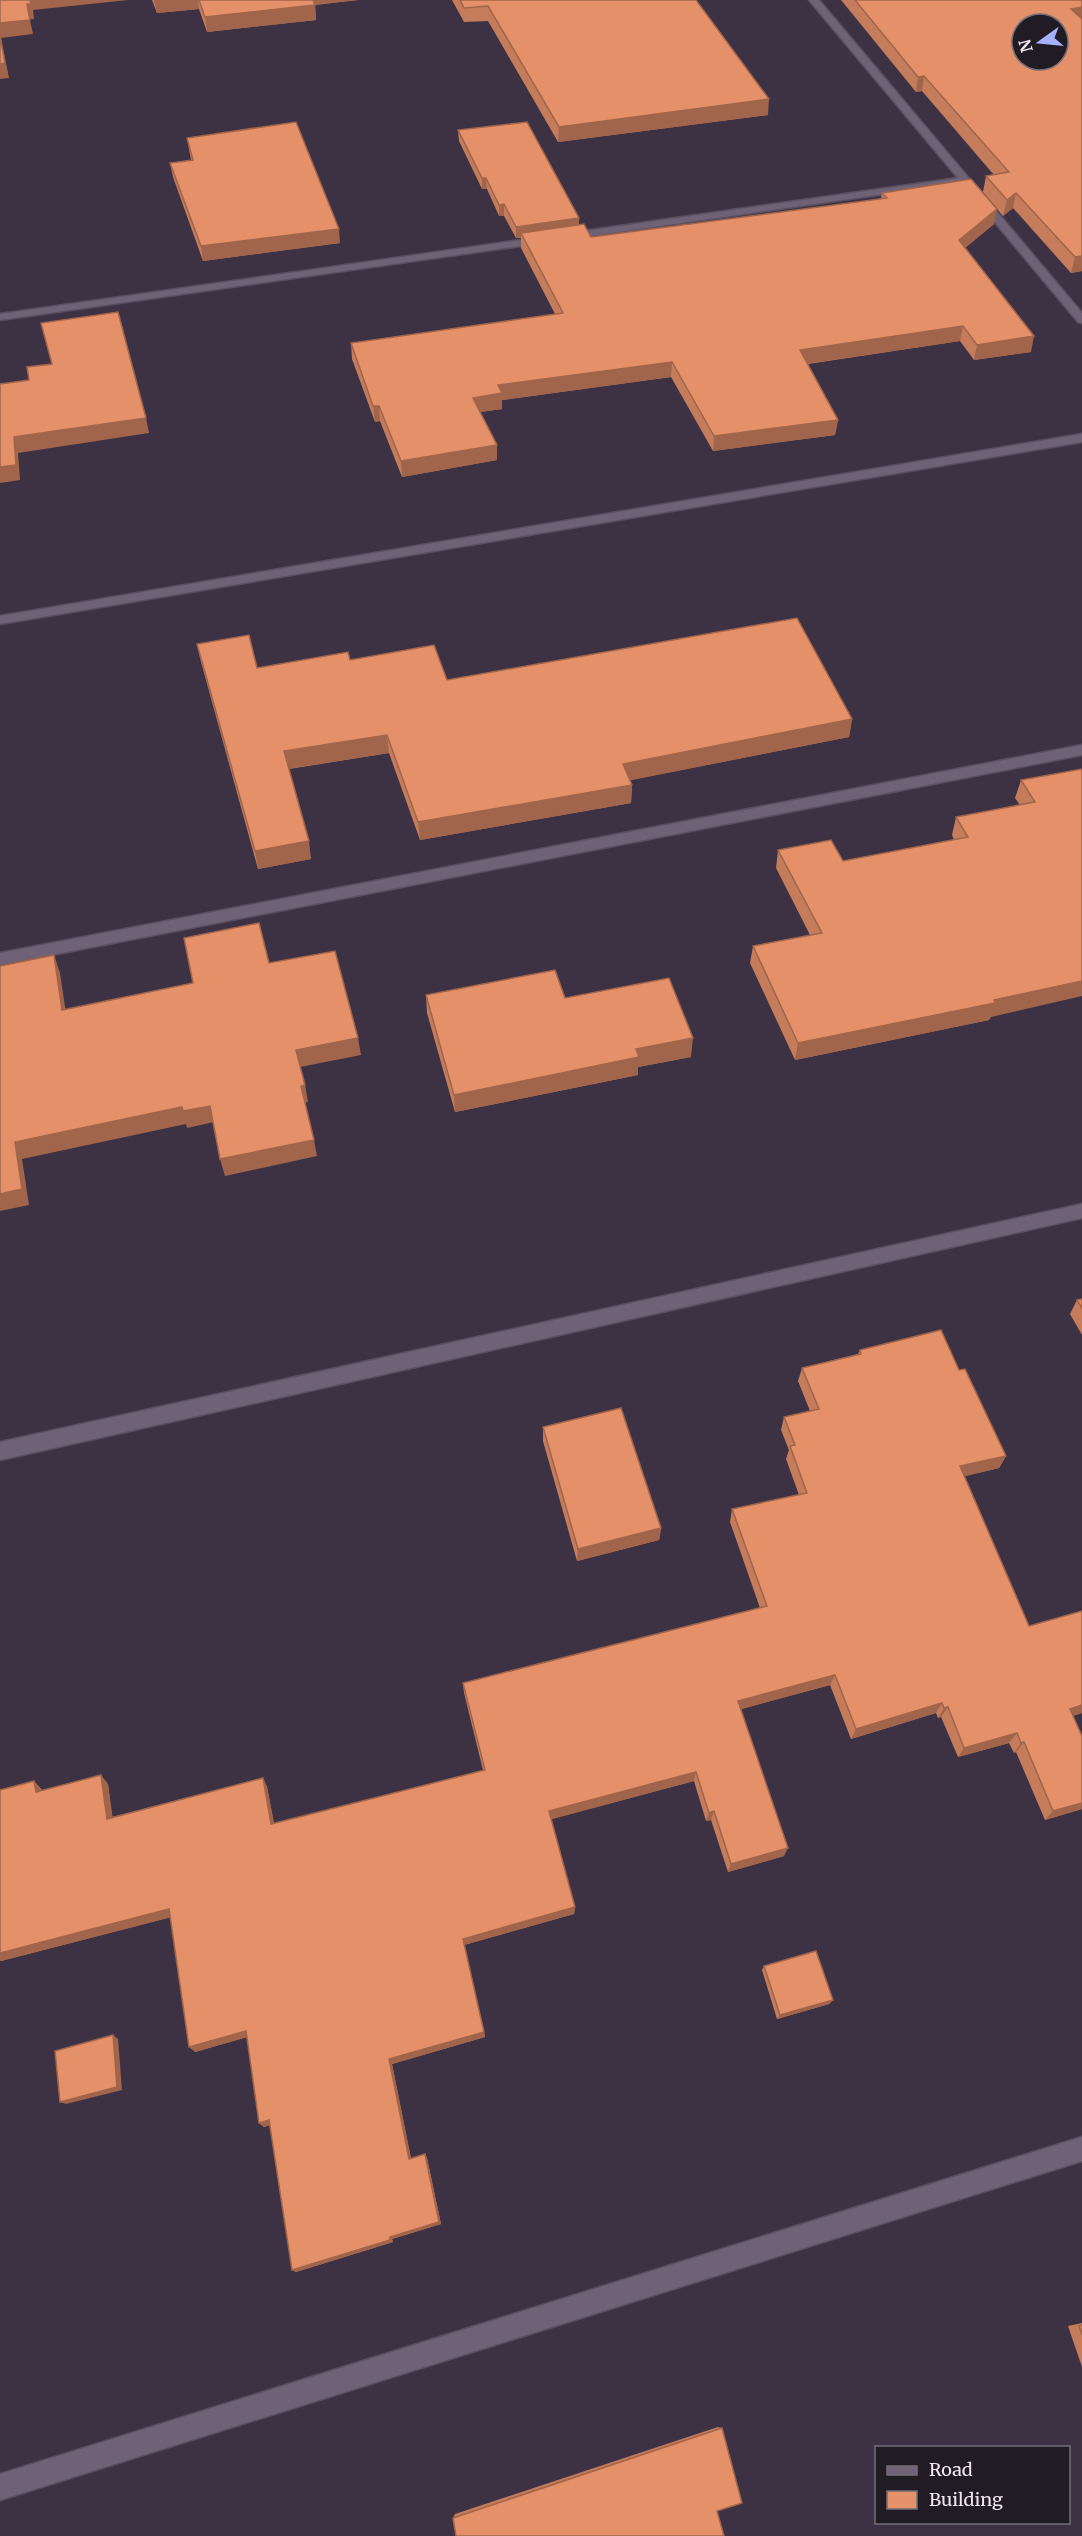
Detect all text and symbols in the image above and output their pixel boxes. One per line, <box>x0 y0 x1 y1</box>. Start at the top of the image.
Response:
north arrow <box>1010 12 1070 72</box>
text: N <box>1014 37 1037 55</box>
legend <box>875 2446 1070 2524</box>
text: Road <box>929 2458 973 2481</box>
text: Building <box>929 2488 1003 2511</box>

